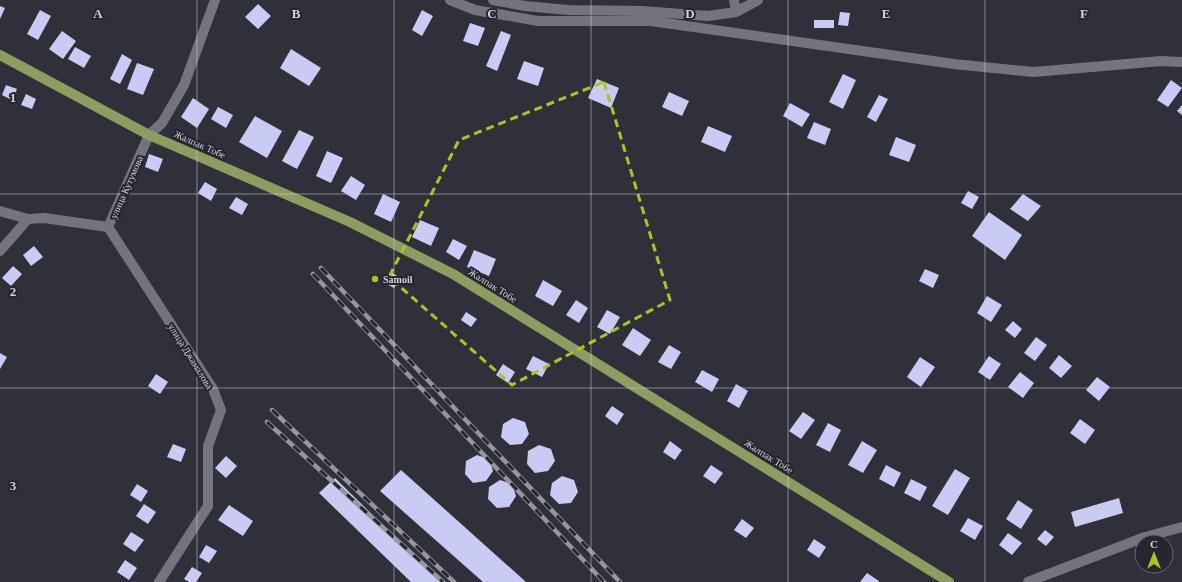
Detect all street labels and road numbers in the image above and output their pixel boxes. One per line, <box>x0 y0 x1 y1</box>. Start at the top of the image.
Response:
street label: Жалпак Тобе <box>172 128 228 161</box>
street label: улица Кутумова <box>108 154 145 220</box>
street label: Жалпак Тобе <box>466 266 519 305</box>
street label: улица Джамалова <box>166 321 215 392</box>
street label: Жалпак Тобе <box>742 437 795 476</box>

